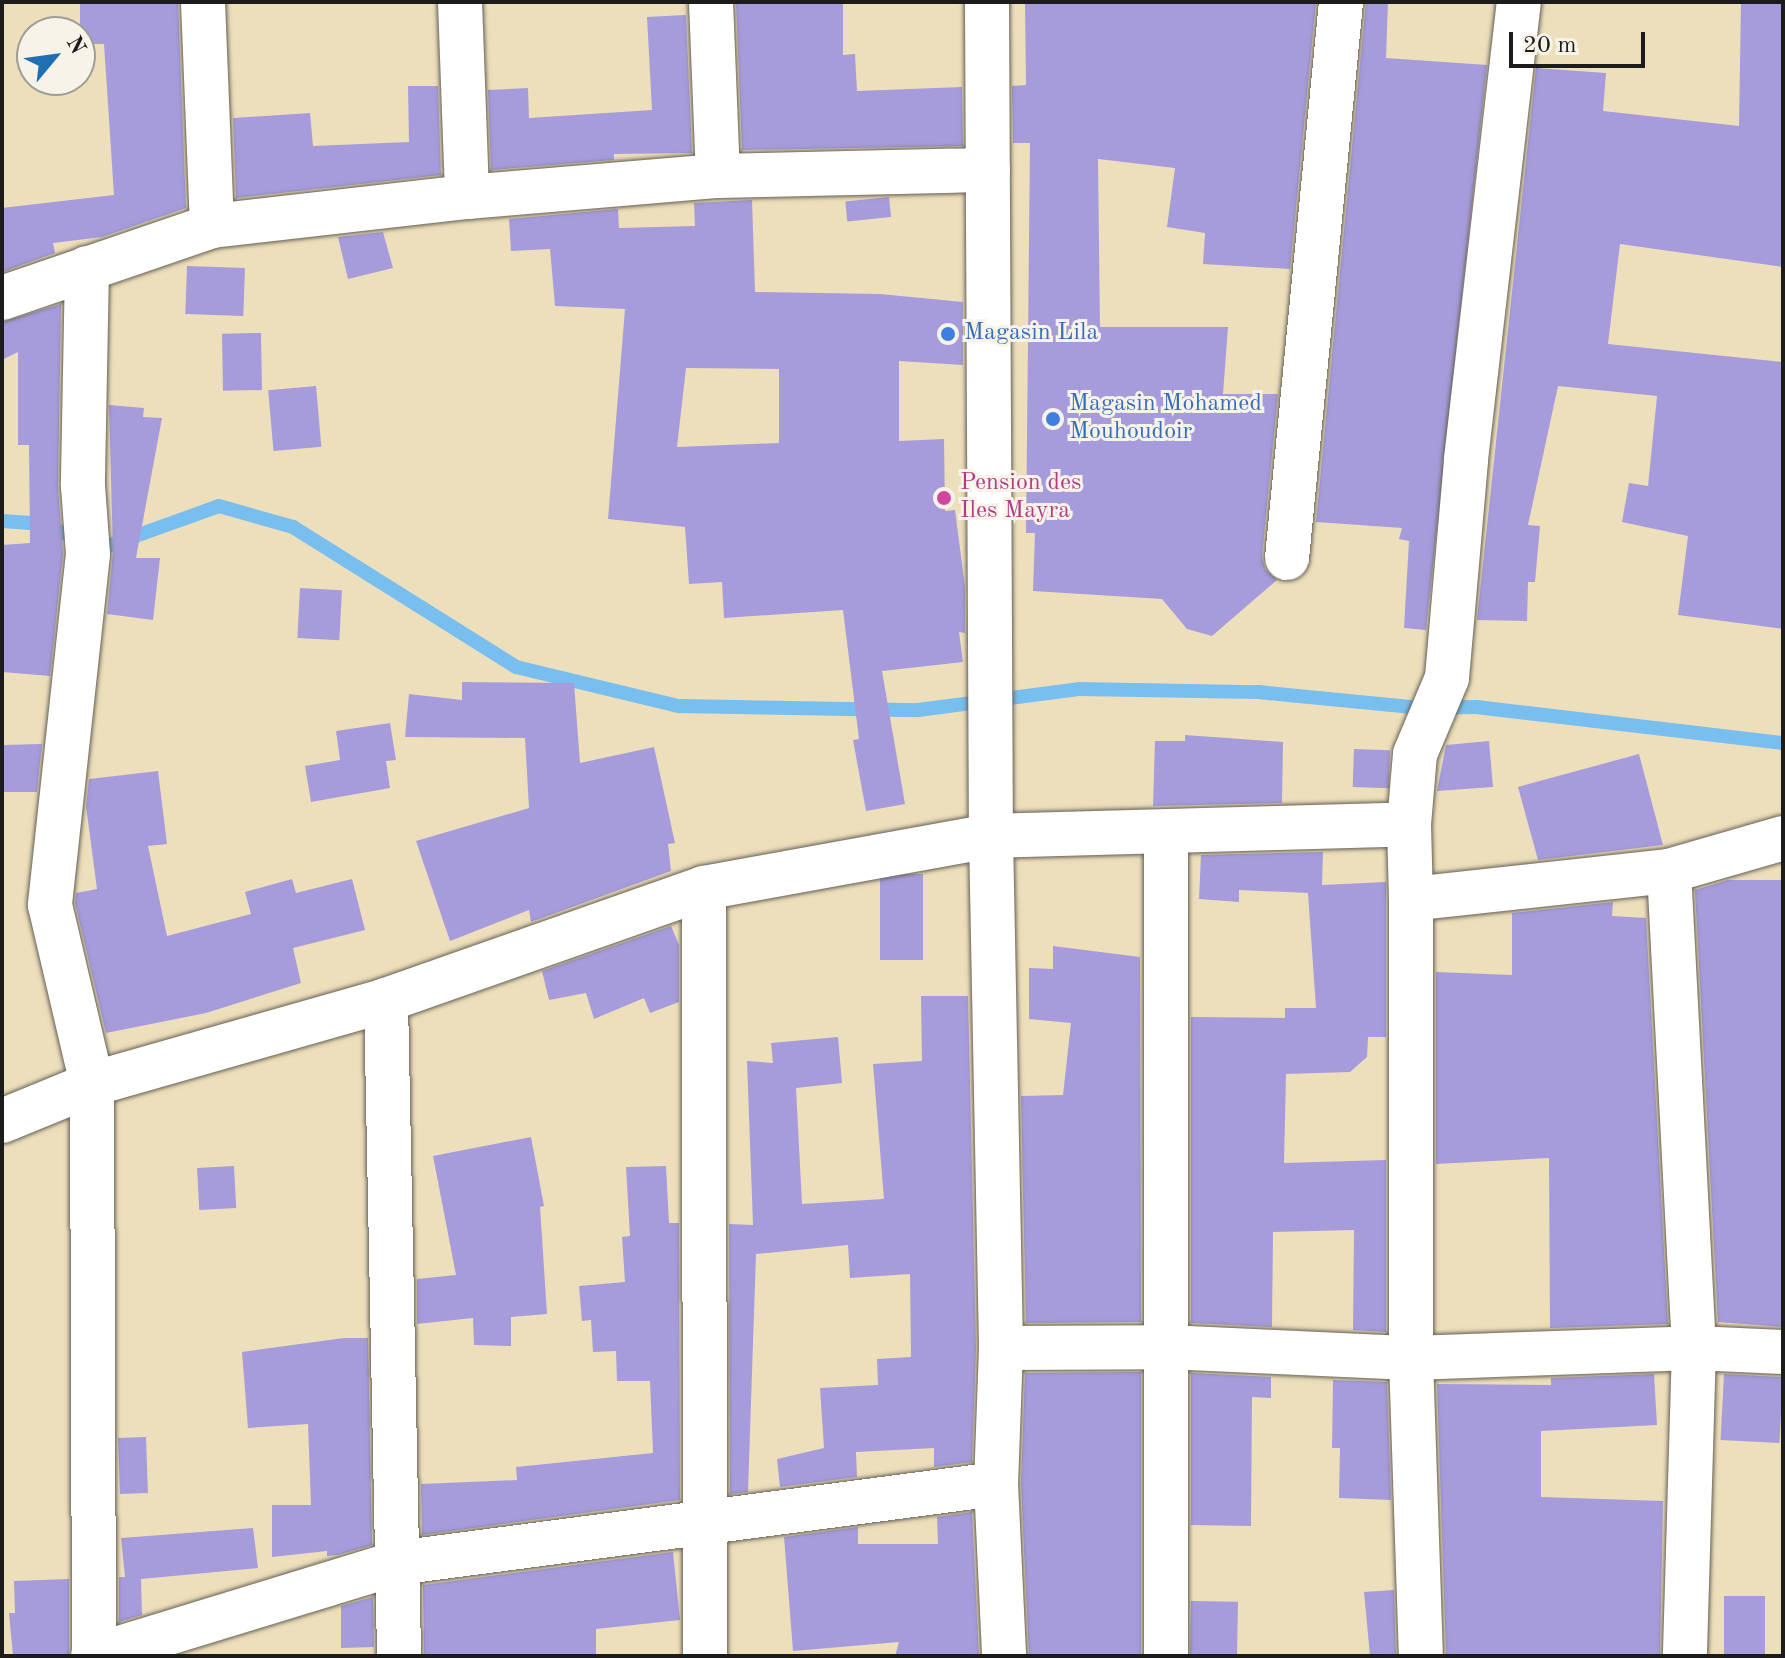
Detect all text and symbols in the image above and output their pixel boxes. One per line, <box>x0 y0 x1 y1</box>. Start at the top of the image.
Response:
north arrow <box>16 16 96 96</box>
scale bar <box>1513 16 1649 66</box>
text: N <box>62 33 89 58</box>
text: 20 m <box>1523 34 1577 58</box>
place label: Magasin Lila <box>964 320 1098 348</box>
marker: Magasin Lila <box>939 325 957 343</box>
place label: Magasin Mohamed Mouhoudoir <box>1069 391 1262 447</box>
marker: Magasin Mohamed Mouhoudoir <box>1044 410 1062 428</box>
place label: Pension des Iles Mayra <box>960 470 1082 526</box>
marker: Pension des Iles Mayra <box>935 489 953 507</box>

